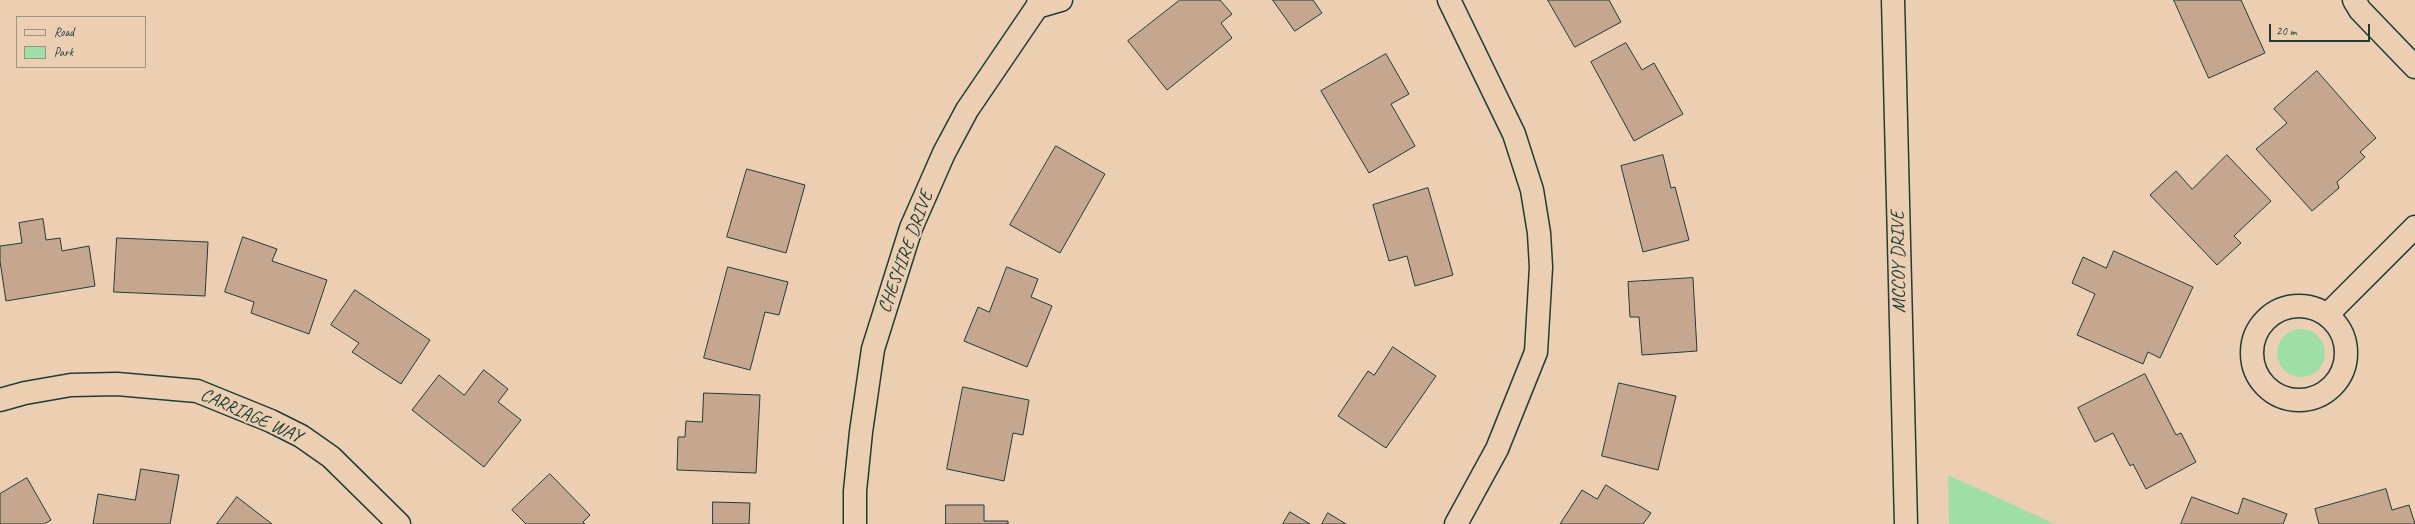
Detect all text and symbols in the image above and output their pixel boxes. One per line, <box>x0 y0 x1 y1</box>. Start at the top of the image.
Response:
legend <box>16 16 146 68</box>
scale bar <box>2271 16 2372 42</box>
text: 20 m <box>2276 23 2296 39</box>
text: Road <box>54 24 74 40</box>
text: Park <box>54 44 73 60</box>
street label: CHESHIRE DRIVE <box>873 188 939 316</box>
street label: MCCOY DRIVE <box>1887 211 1911 313</box>
street label: CARRIAGE WAY <box>197 383 305 449</box>

